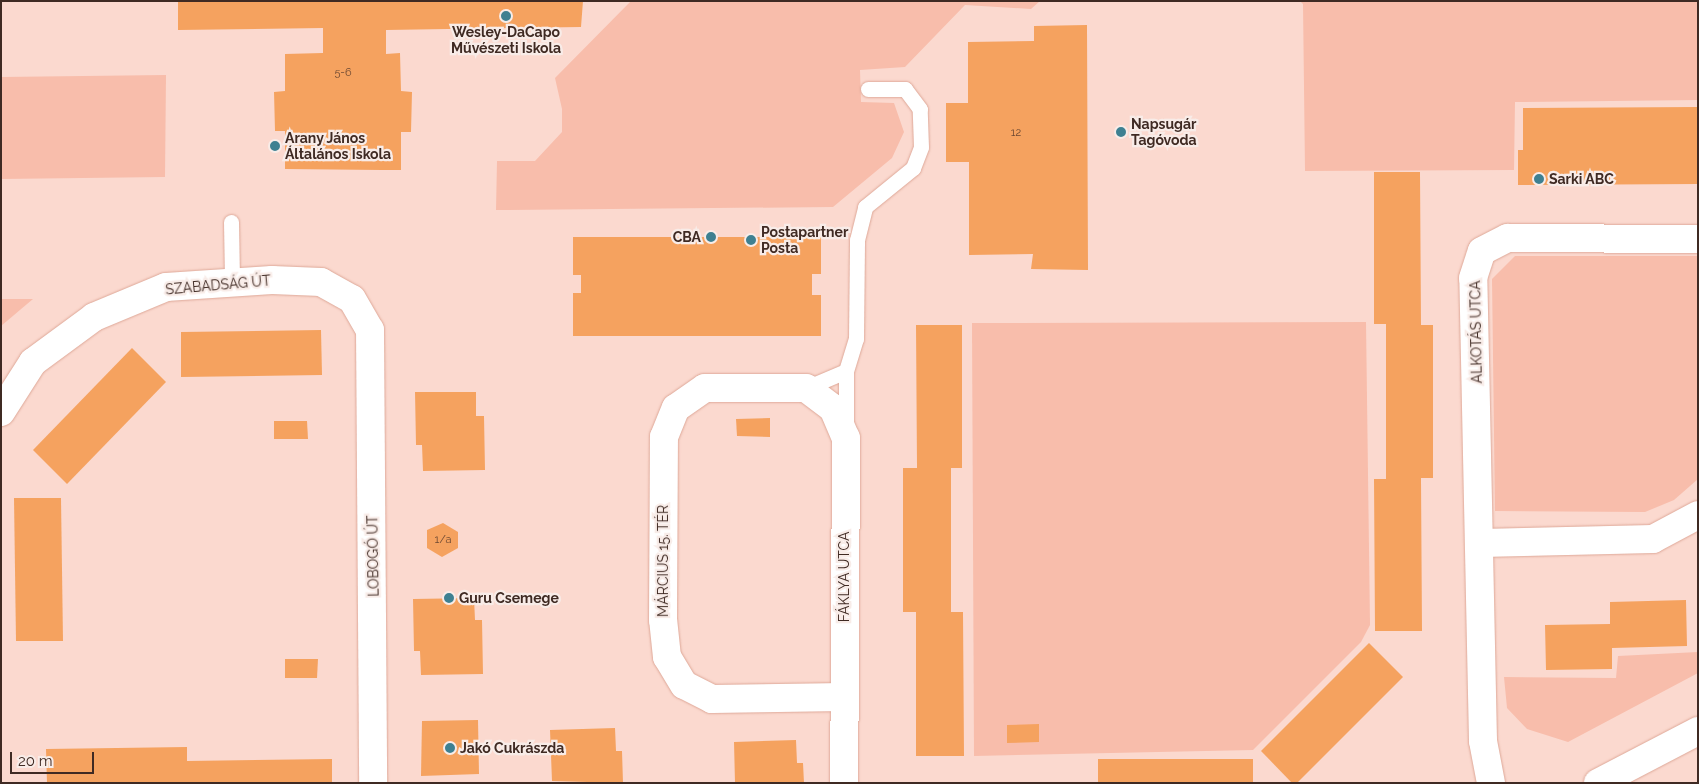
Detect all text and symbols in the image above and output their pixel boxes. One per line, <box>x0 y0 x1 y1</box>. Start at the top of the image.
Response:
marker: Wesley-DaCapo Művészeti Iskola <box>500 10 512 22</box>
place label: Wesley-DaCapo Művészeti Iskola <box>451 24 561 56</box>
house number: 5-6 <box>334 66 352 80</box>
place label: Napsugár Tagóvoda <box>1131 116 1197 148</box>
house number: 12 <box>1011 126 1021 140</box>
marker: Napsugár Tagóvoda <box>1115 126 1127 138</box>
place label: Arany János Általános Iskola <box>285 130 391 162</box>
marker: Arany János Általános Iskola <box>269 140 281 152</box>
place label: Sarki ABC <box>1549 171 1614 187</box>
marker: Sarki ABC <box>1533 173 1545 185</box>
place label: Postapartner Posta <box>761 224 848 256</box>
place label: CBA <box>673 229 701 245</box>
marker: CBA <box>705 231 717 243</box>
marker: Postapartner Posta <box>745 234 757 246</box>
street label: SZABADSÁG ÚT <box>165 272 271 298</box>
street label: ALKOTÁS UTCA <box>1467 280 1485 384</box>
street label: MÁRCIUS 15. TÉR <box>655 505 671 617</box>
street label: LOBOGÓ ÚT <box>364 515 382 597</box>
street label: FÁKLYA UTCA <box>836 531 852 623</box>
house number: 1/a <box>435 533 451 547</box>
place label: Guru Csemege <box>459 590 559 606</box>
marker: Guru Csemege <box>443 592 455 604</box>
place label: Jakó Cukrászda <box>460 740 564 756</box>
scale bar <box>12 742 96 774</box>
marker: Jakó Cukrászda <box>444 742 456 754</box>
text: 20 m <box>18 752 53 770</box>

